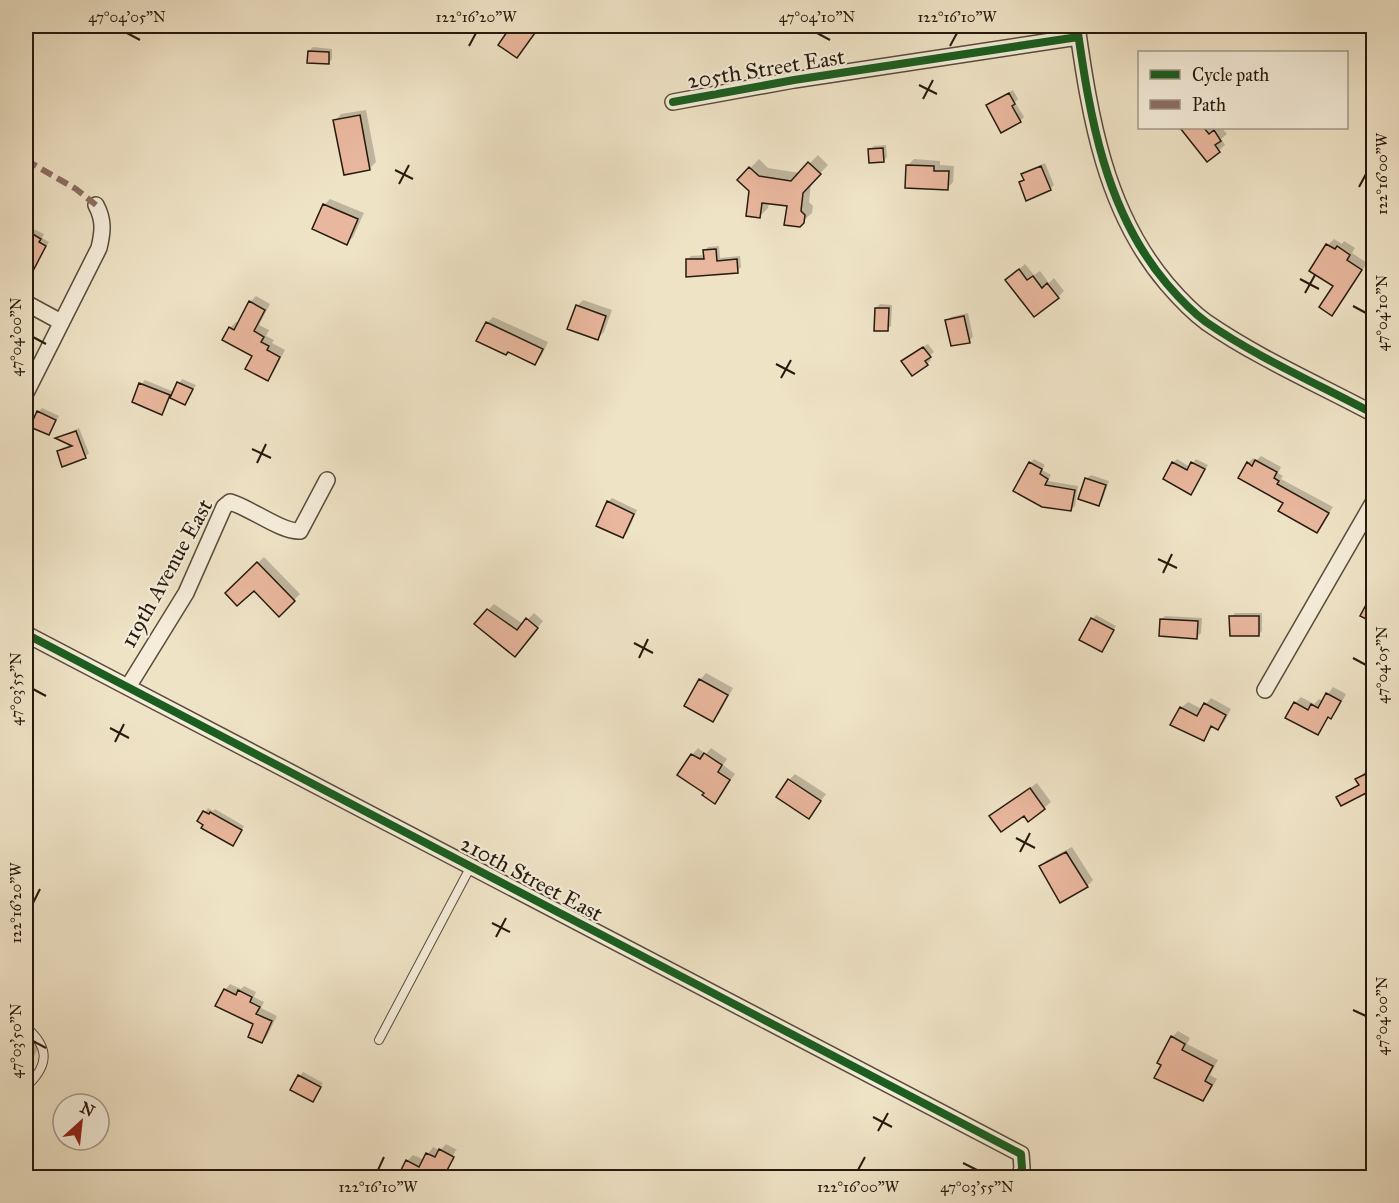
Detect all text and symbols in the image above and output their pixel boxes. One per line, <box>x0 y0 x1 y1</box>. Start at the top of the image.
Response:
text: 47°04'05"N <box>88 8 166 26</box>
text: 122°16'20"W <box>436 8 517 26</box>
text: 47°04'10"N <box>779 8 855 26</box>
text: 122°16'10"W <box>917 8 997 26</box>
street label: 205th Street East <box>685 43 847 94</box>
legend <box>1138 51 1348 129</box>
text: Cycle path <box>1192 64 1269 86</box>
text: Path <box>1192 94 1226 116</box>
text: 122°16'00"W <box>1373 132 1391 215</box>
text: 47°04'10"N <box>1373 275 1391 351</box>
text: 47°04'00"N <box>7 297 25 377</box>
street label: 119th Avenue East <box>115 494 218 652</box>
text: 47°04'05"N <box>1373 626 1391 704</box>
text: 47°03'55"N <box>7 652 25 726</box>
street label: 210th Street East <box>456 830 608 927</box>
text: 122°16'20"W <box>7 862 25 943</box>
text: 47°04'00"N <box>1373 976 1391 1056</box>
text: 47°03'50"N <box>7 1003 25 1079</box>
north arrow <box>51 1092 111 1152</box>
text: N <box>77 1098 98 1121</box>
text: 122°16'10"W <box>338 1178 418 1196</box>
text: 122°16'00"W <box>817 1178 900 1196</box>
text: 47°03'55"N <box>940 1178 1014 1196</box>

